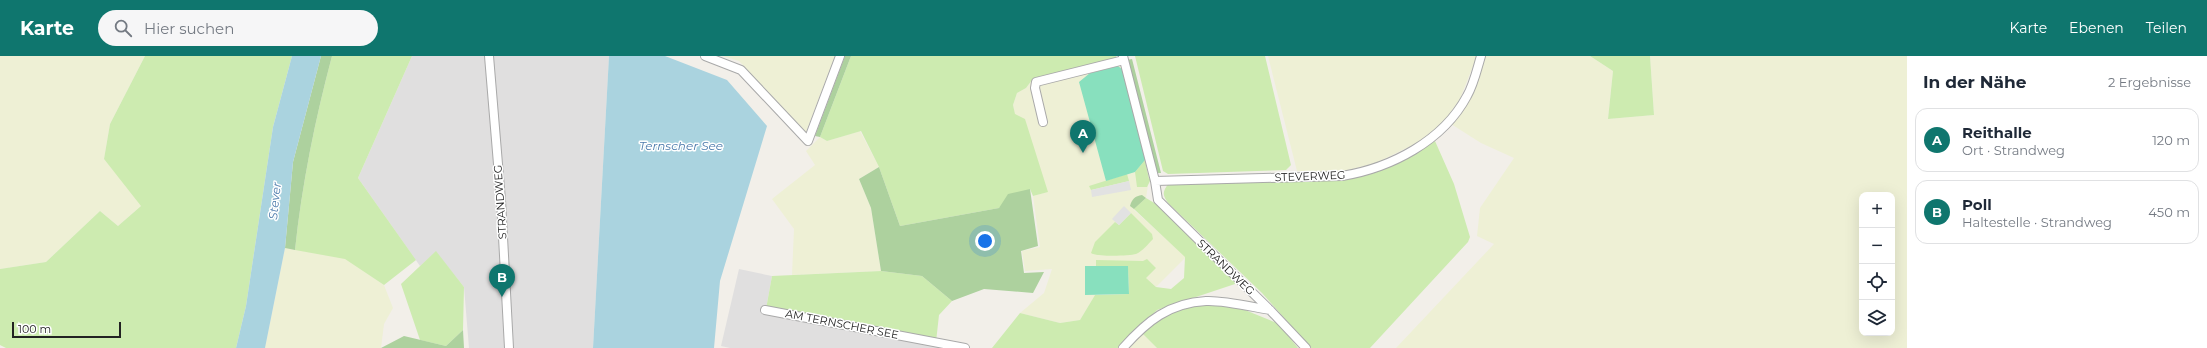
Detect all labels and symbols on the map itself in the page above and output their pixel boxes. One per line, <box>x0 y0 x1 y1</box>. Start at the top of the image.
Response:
pin: A <box>1070 120 1096 153</box>
water label: Ternscher See <box>639 138 723 153</box>
street label: STRANDWEG <box>490 164 510 240</box>
street label: STEVERWEG <box>1274 168 1346 184</box>
water label: Stever <box>265 181 284 220</box>
your location <box>975 231 995 251</box>
street label: STRANDWEG <box>1194 236 1258 298</box>
pin: B <box>489 264 515 297</box>
street label: AM TERNSCHER SEE <box>784 306 900 342</box>
scale bar <box>12 320 121 339</box>

